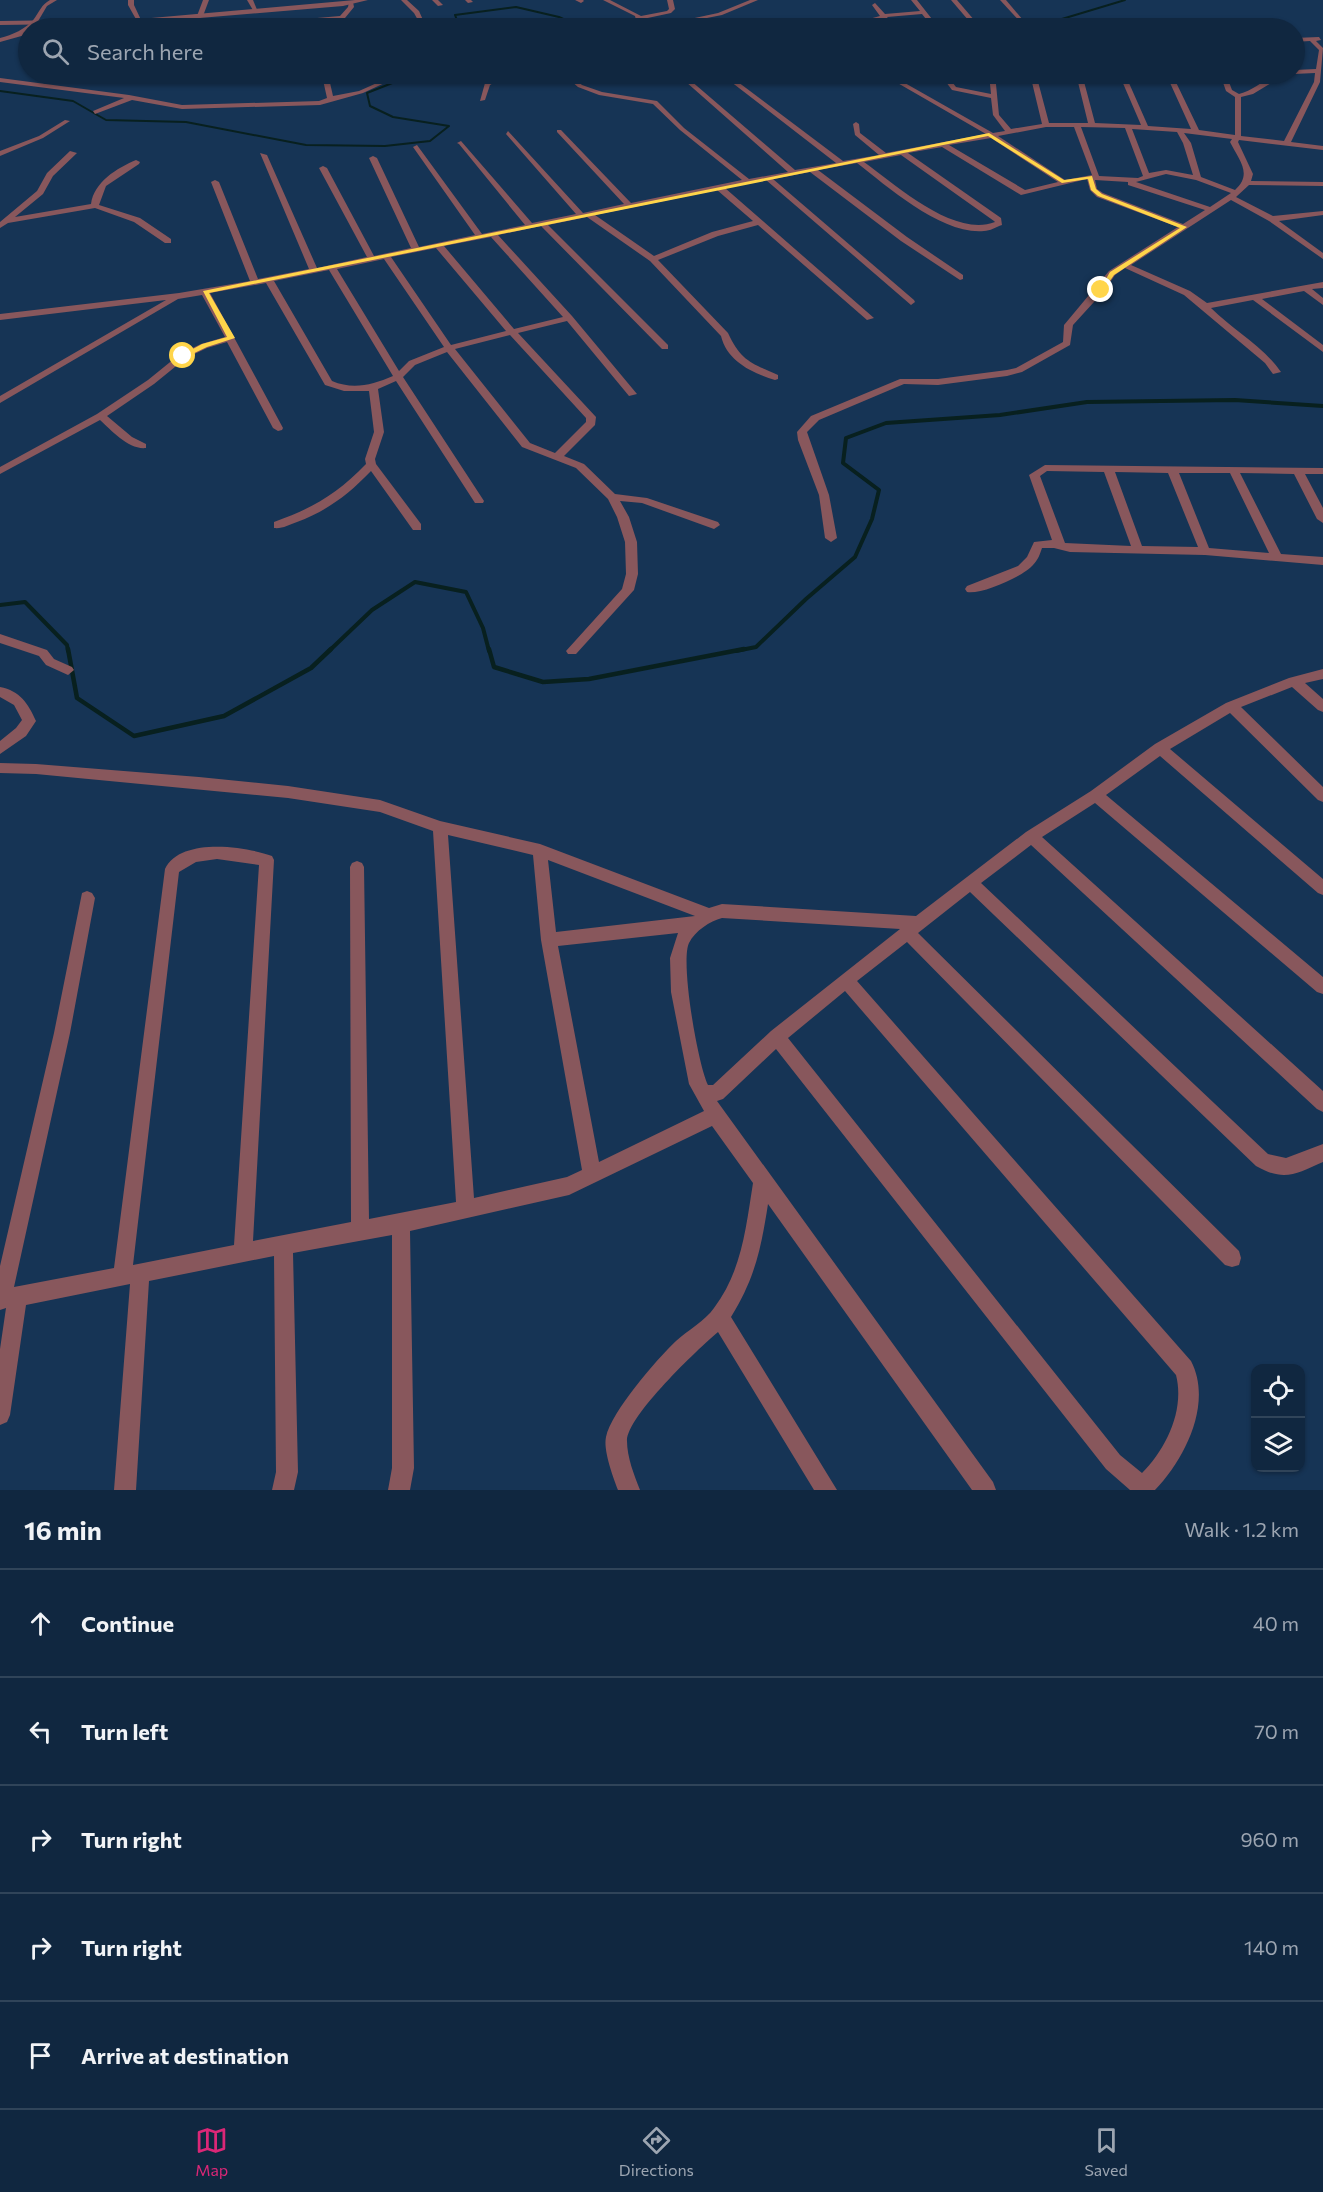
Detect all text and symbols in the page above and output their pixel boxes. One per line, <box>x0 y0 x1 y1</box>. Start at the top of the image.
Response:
search box <box>18 18 1305 84</box>
icon: search <box>39 35 72 68</box>
text: Search here <box>87 38 203 65</box>
route end <box>1087 276 1113 302</box>
route start <box>169 342 195 368</box>
map controls <box>1251 1364 1305 1472</box>
button: locate <box>1251 1364 1305 1418</box>
button: layers <box>1251 1418 1305 1472</box>
text: 16 min <box>24 1514 102 1545</box>
text: Walk · 1.2 km <box>1184 1517 1299 1541</box>
icon: ahead <box>24 1607 57 1640</box>
text: Continue <box>81 1610 174 1637</box>
text: 40 m <box>1253 1611 1299 1635</box>
icon: left <box>24 1715 57 1748</box>
text: Turn left <box>81 1718 168 1745</box>
text: 70 m <box>1254 1719 1299 1743</box>
icon: right <box>24 1823 57 1856</box>
text: Turn right <box>81 1826 182 1853</box>
text: 960 m <box>1240 1827 1299 1851</box>
icon: right <box>24 1931 57 1964</box>
text: Turn right <box>81 1934 182 1961</box>
text: 140 m <box>1244 1935 1299 1959</box>
icon: arrive <box>24 2039 57 2072</box>
text: Arrive at destination <box>81 2042 289 2069</box>
tab: Map <box>195 2124 228 2179</box>
tab: Directions <box>619 2124 694 2179</box>
tab: Saved <box>1084 2124 1128 2179</box>

